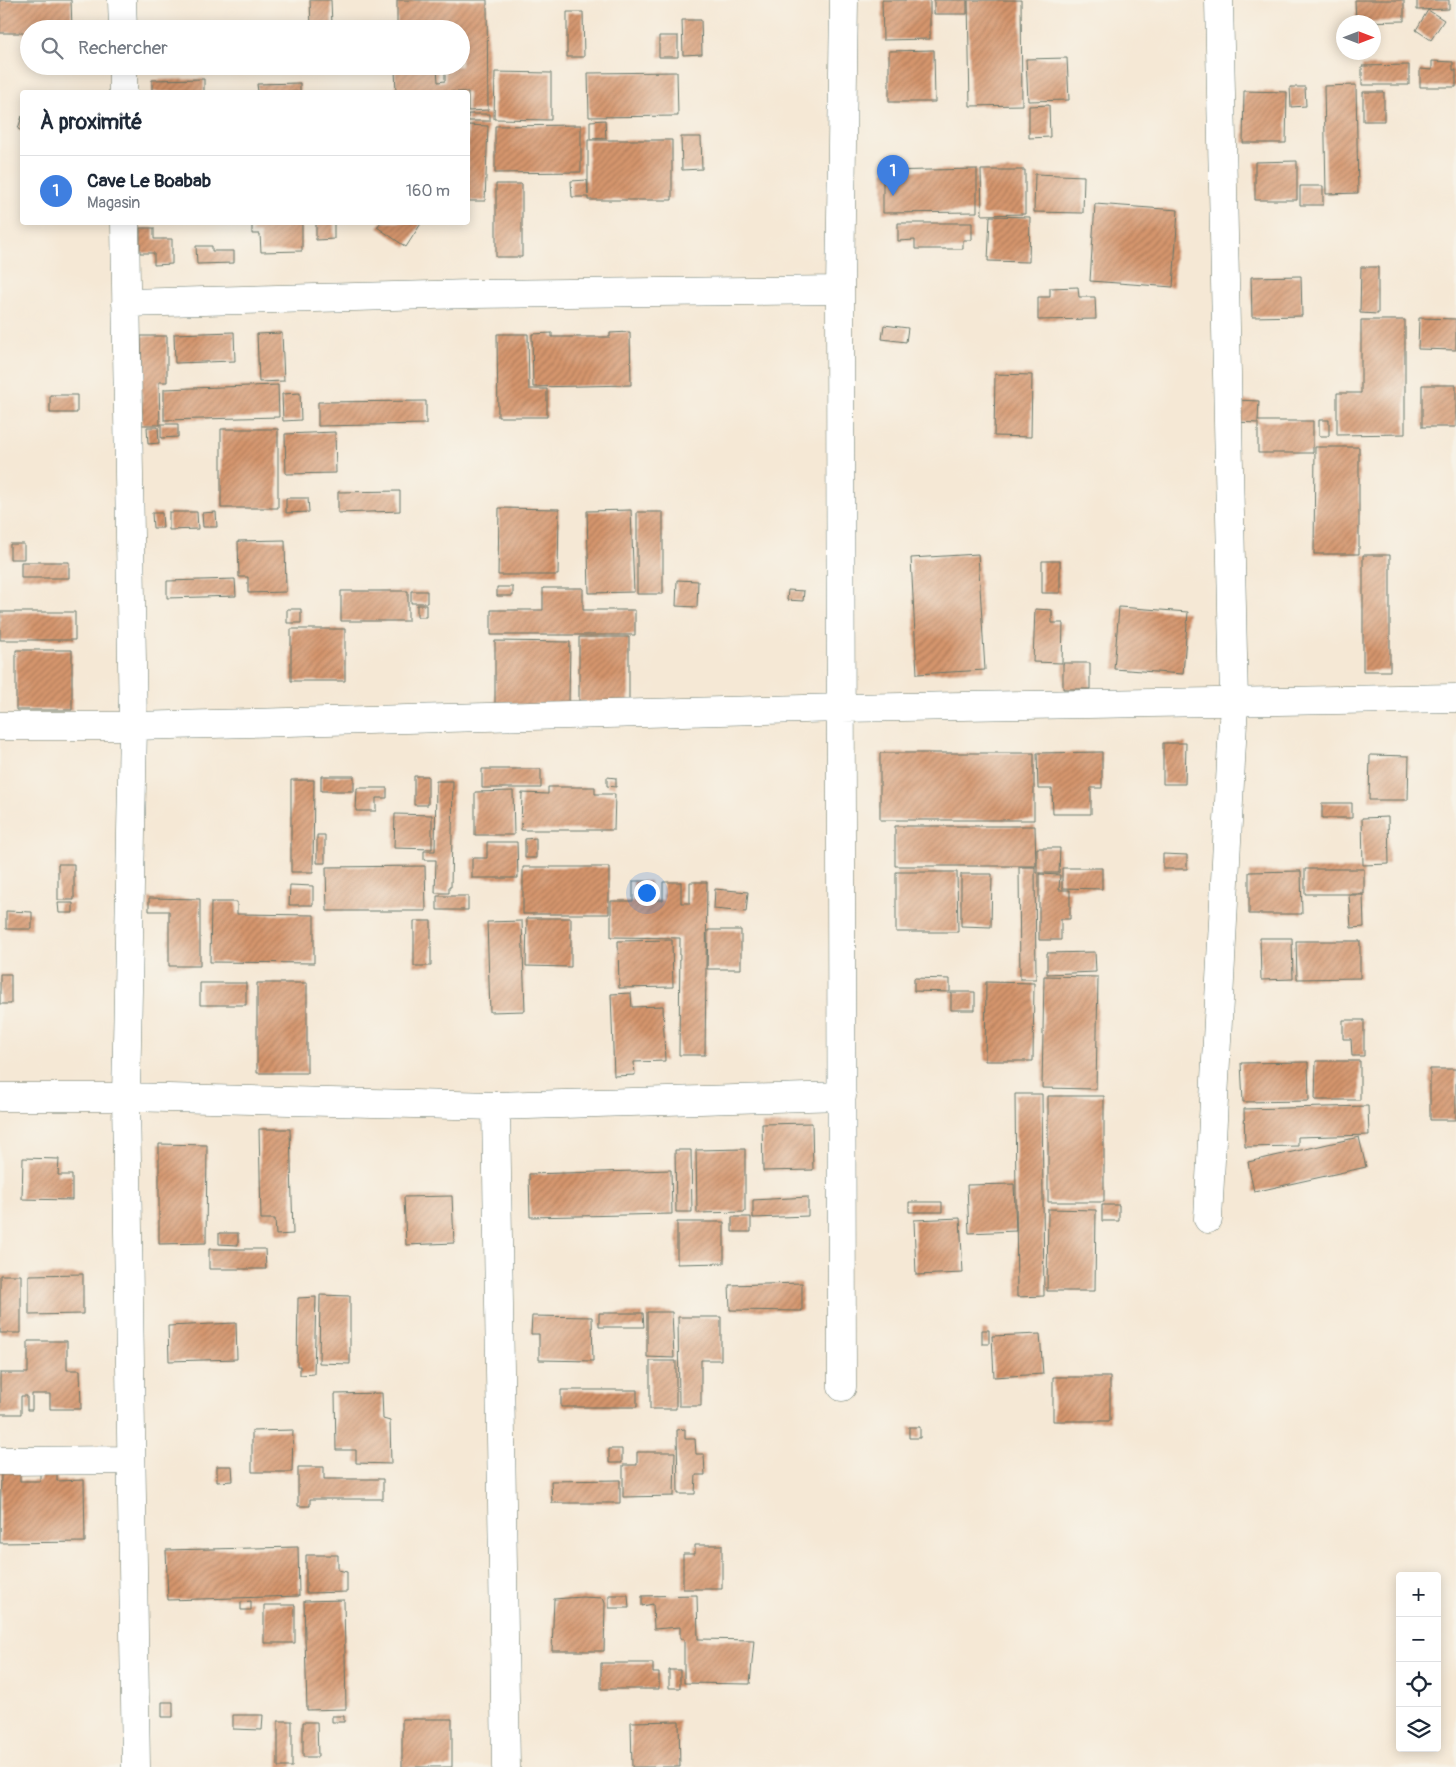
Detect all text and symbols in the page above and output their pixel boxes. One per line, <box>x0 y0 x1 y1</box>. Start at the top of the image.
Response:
north arrow <box>1336 15 1381 60</box>
search box <box>20 20 470 75</box>
icon: search <box>38 34 66 62</box>
text: Rechercher <box>78 36 168 60</box>
text: À proximité <box>40 109 143 136</box>
pin: 1 <box>877 155 909 196</box>
text: Cave Le Boabab <box>87 169 211 193</box>
text: 1 <box>53 181 59 201</box>
text: 160 m <box>406 181 450 201</box>
text: Magasin <box>87 193 140 213</box>
your location <box>634 880 660 906</box>
map controls <box>1396 1572 1441 1752</box>
button: + <box>1396 1572 1441 1617</box>
button: − <box>1396 1617 1441 1662</box>
button: locate <box>1396 1662 1441 1707</box>
button: layers <box>1396 1707 1441 1752</box>

